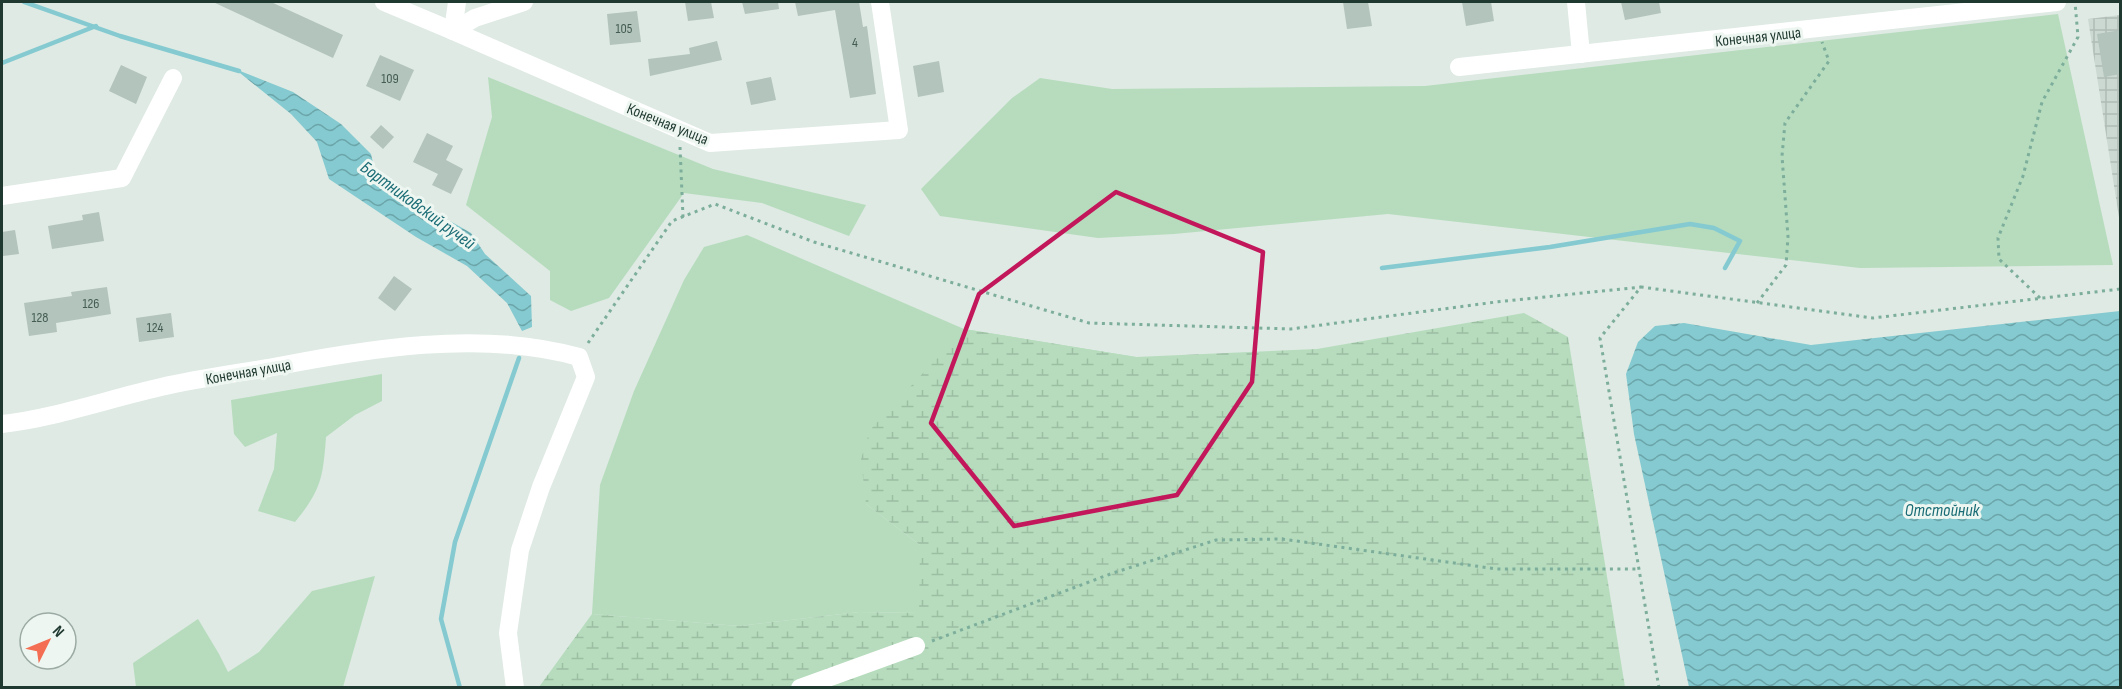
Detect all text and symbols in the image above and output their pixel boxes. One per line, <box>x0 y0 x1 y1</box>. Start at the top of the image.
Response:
house number: 105 <box>616 20 633 37</box>
street label: Конечная улица <box>1714 24 1802 51</box>
house number: 4 <box>852 34 858 51</box>
house number: 109 <box>381 70 399 87</box>
street label: Конечная улица <box>624 99 711 149</box>
water label: Бортниковский ручей <box>356 157 480 254</box>
house number: 126 <box>83 295 99 312</box>
house number: 128 <box>32 309 48 326</box>
house number: 124 <box>147 319 163 336</box>
street label: Конечная улица <box>204 356 292 389</box>
water label: Отстойник <box>1905 500 1981 521</box>
north arrow <box>18 611 78 671</box>
text: N <box>48 622 68 641</box>

